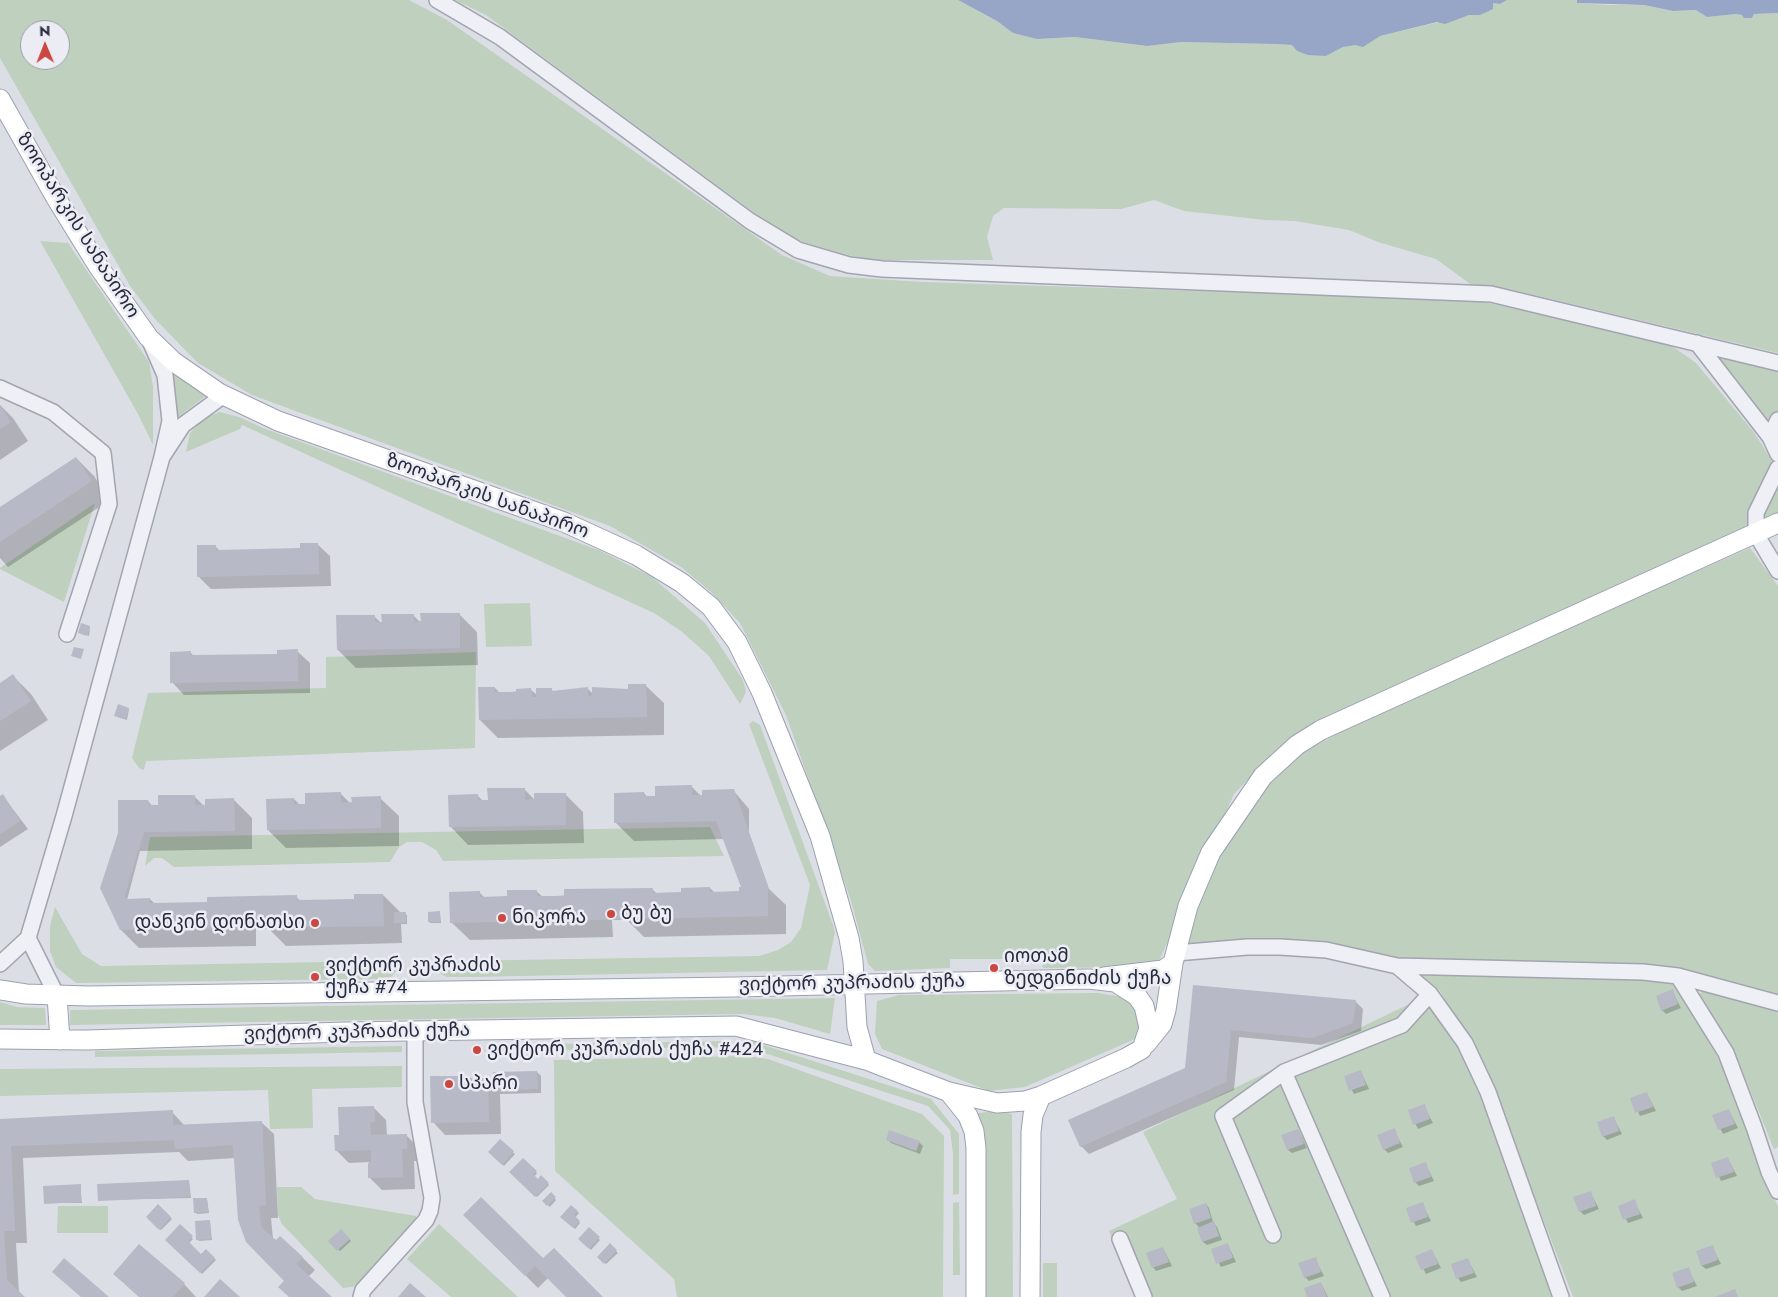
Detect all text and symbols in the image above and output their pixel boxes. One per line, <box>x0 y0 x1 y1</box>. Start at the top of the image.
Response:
north arrow <box>20 20 70 70</box>
text: N <box>39 21 50 41</box>
street label: ზოოპარკის სანაპირო <box>11 129 143 323</box>
street label: ზოოპარკის სანაპირო <box>383 450 591 544</box>
place label: ბუ ბუ <box>621 903 672 925</box>
place label: ნიკორა <box>512 907 586 929</box>
marker: ბუ ბუ <box>605 908 617 920</box>
place label: დანკინ დონათსი <box>134 912 305 934</box>
marker: ნიკორა <box>496 912 508 924</box>
marker: დანკინ დონათსი <box>309 917 321 929</box>
place label: იოთამ ზედგინიძის ქუჩა <box>1004 946 1171 990</box>
place label: ვიქტორ კუპრაძის ქუჩა #74 <box>325 955 501 999</box>
marker: იოთამ ზედგინიძის ქუჩა <box>988 962 1000 974</box>
marker: ვიქტორ კუპრაძის ქუჩა #74 <box>309 971 321 983</box>
street label: ვიქტორ კუპრაძის ქუჩა <box>739 971 965 997</box>
street label: ვიქტორ კუპრაძის ქუჩა <box>244 1020 470 1046</box>
place label: ვიქტორ კუპრაძის ქუჩა #424 <box>487 1039 763 1061</box>
marker: ვიქტორ კუპრაძის ქუჩა #424 <box>471 1044 483 1056</box>
place label: სპარი <box>459 1073 518 1095</box>
marker: სპარი <box>443 1078 455 1090</box>

